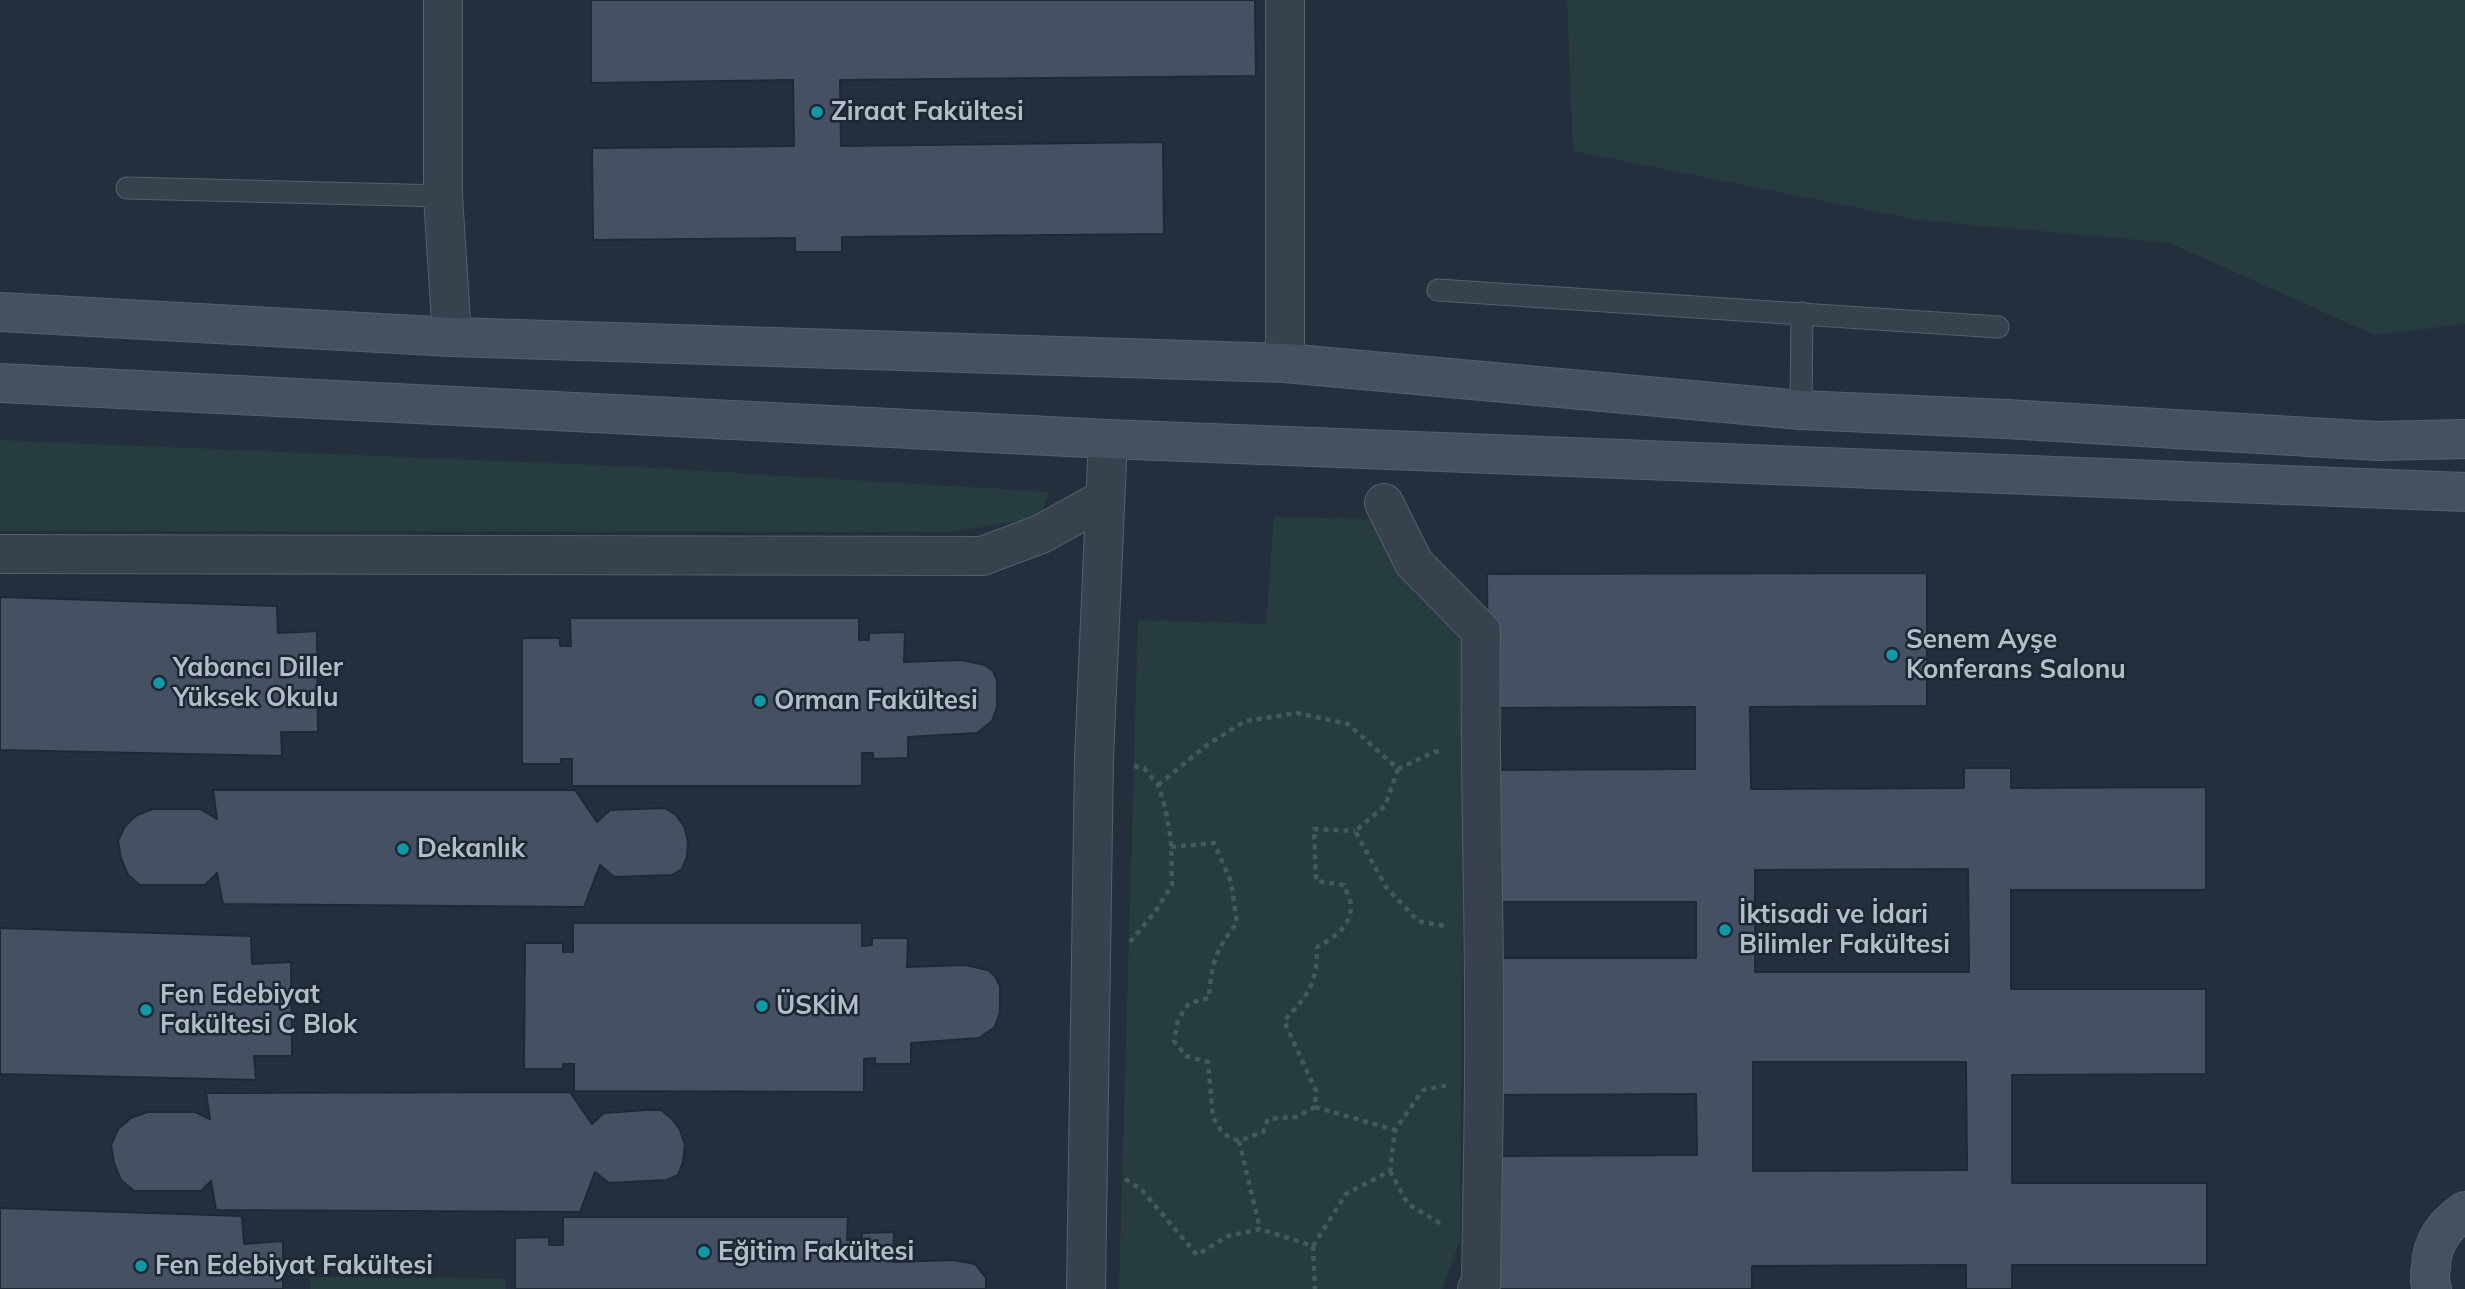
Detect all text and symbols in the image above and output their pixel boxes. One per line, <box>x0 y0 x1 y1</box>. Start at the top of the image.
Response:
place label: Ziraat Fakültesi <box>831 96 1024 128</box>
marker: Ziraat Fakültesi <box>809 104 825 120</box>
place label: Senem Ayşe Konferans Salonu <box>1906 624 2126 686</box>
marker: Senem Ayşe Konferans Salonu <box>1884 647 1900 663</box>
place label: Yabancı Diller Yüksek Okulu <box>173 652 343 714</box>
marker: Yabancı Diller Yüksek Okulu <box>151 675 167 691</box>
place label: Orman Fakültesi <box>774 685 978 717</box>
marker: Orman Fakültesi <box>752 693 768 709</box>
place label: Dekanlık <box>417 833 525 865</box>
marker: Dekanlık <box>395 841 411 857</box>
place label: İktisadi ve İdari Bilimler Fakültesi <box>1739 899 1950 960</box>
marker: İktisadi ve İdari Bilimler Fakültesi <box>1717 922 1733 938</box>
place label: Fen Edebiyat Fakültesi C Blok <box>160 979 357 1040</box>
place label: ÜSKİM <box>776 990 859 1022</box>
marker: ÜSKİM <box>754 998 770 1014</box>
marker: Fen Edebiyat Fakültesi C Blok <box>138 1002 154 1018</box>
place label: Eğitim Fakültesi <box>718 1236 914 1268</box>
marker: Eğitim Fakültesi <box>696 1244 712 1260</box>
place label: Fen Edebiyat Fakültesi <box>155 1250 433 1282</box>
marker: Fen Edebiyat Fakültesi <box>133 1258 149 1274</box>

